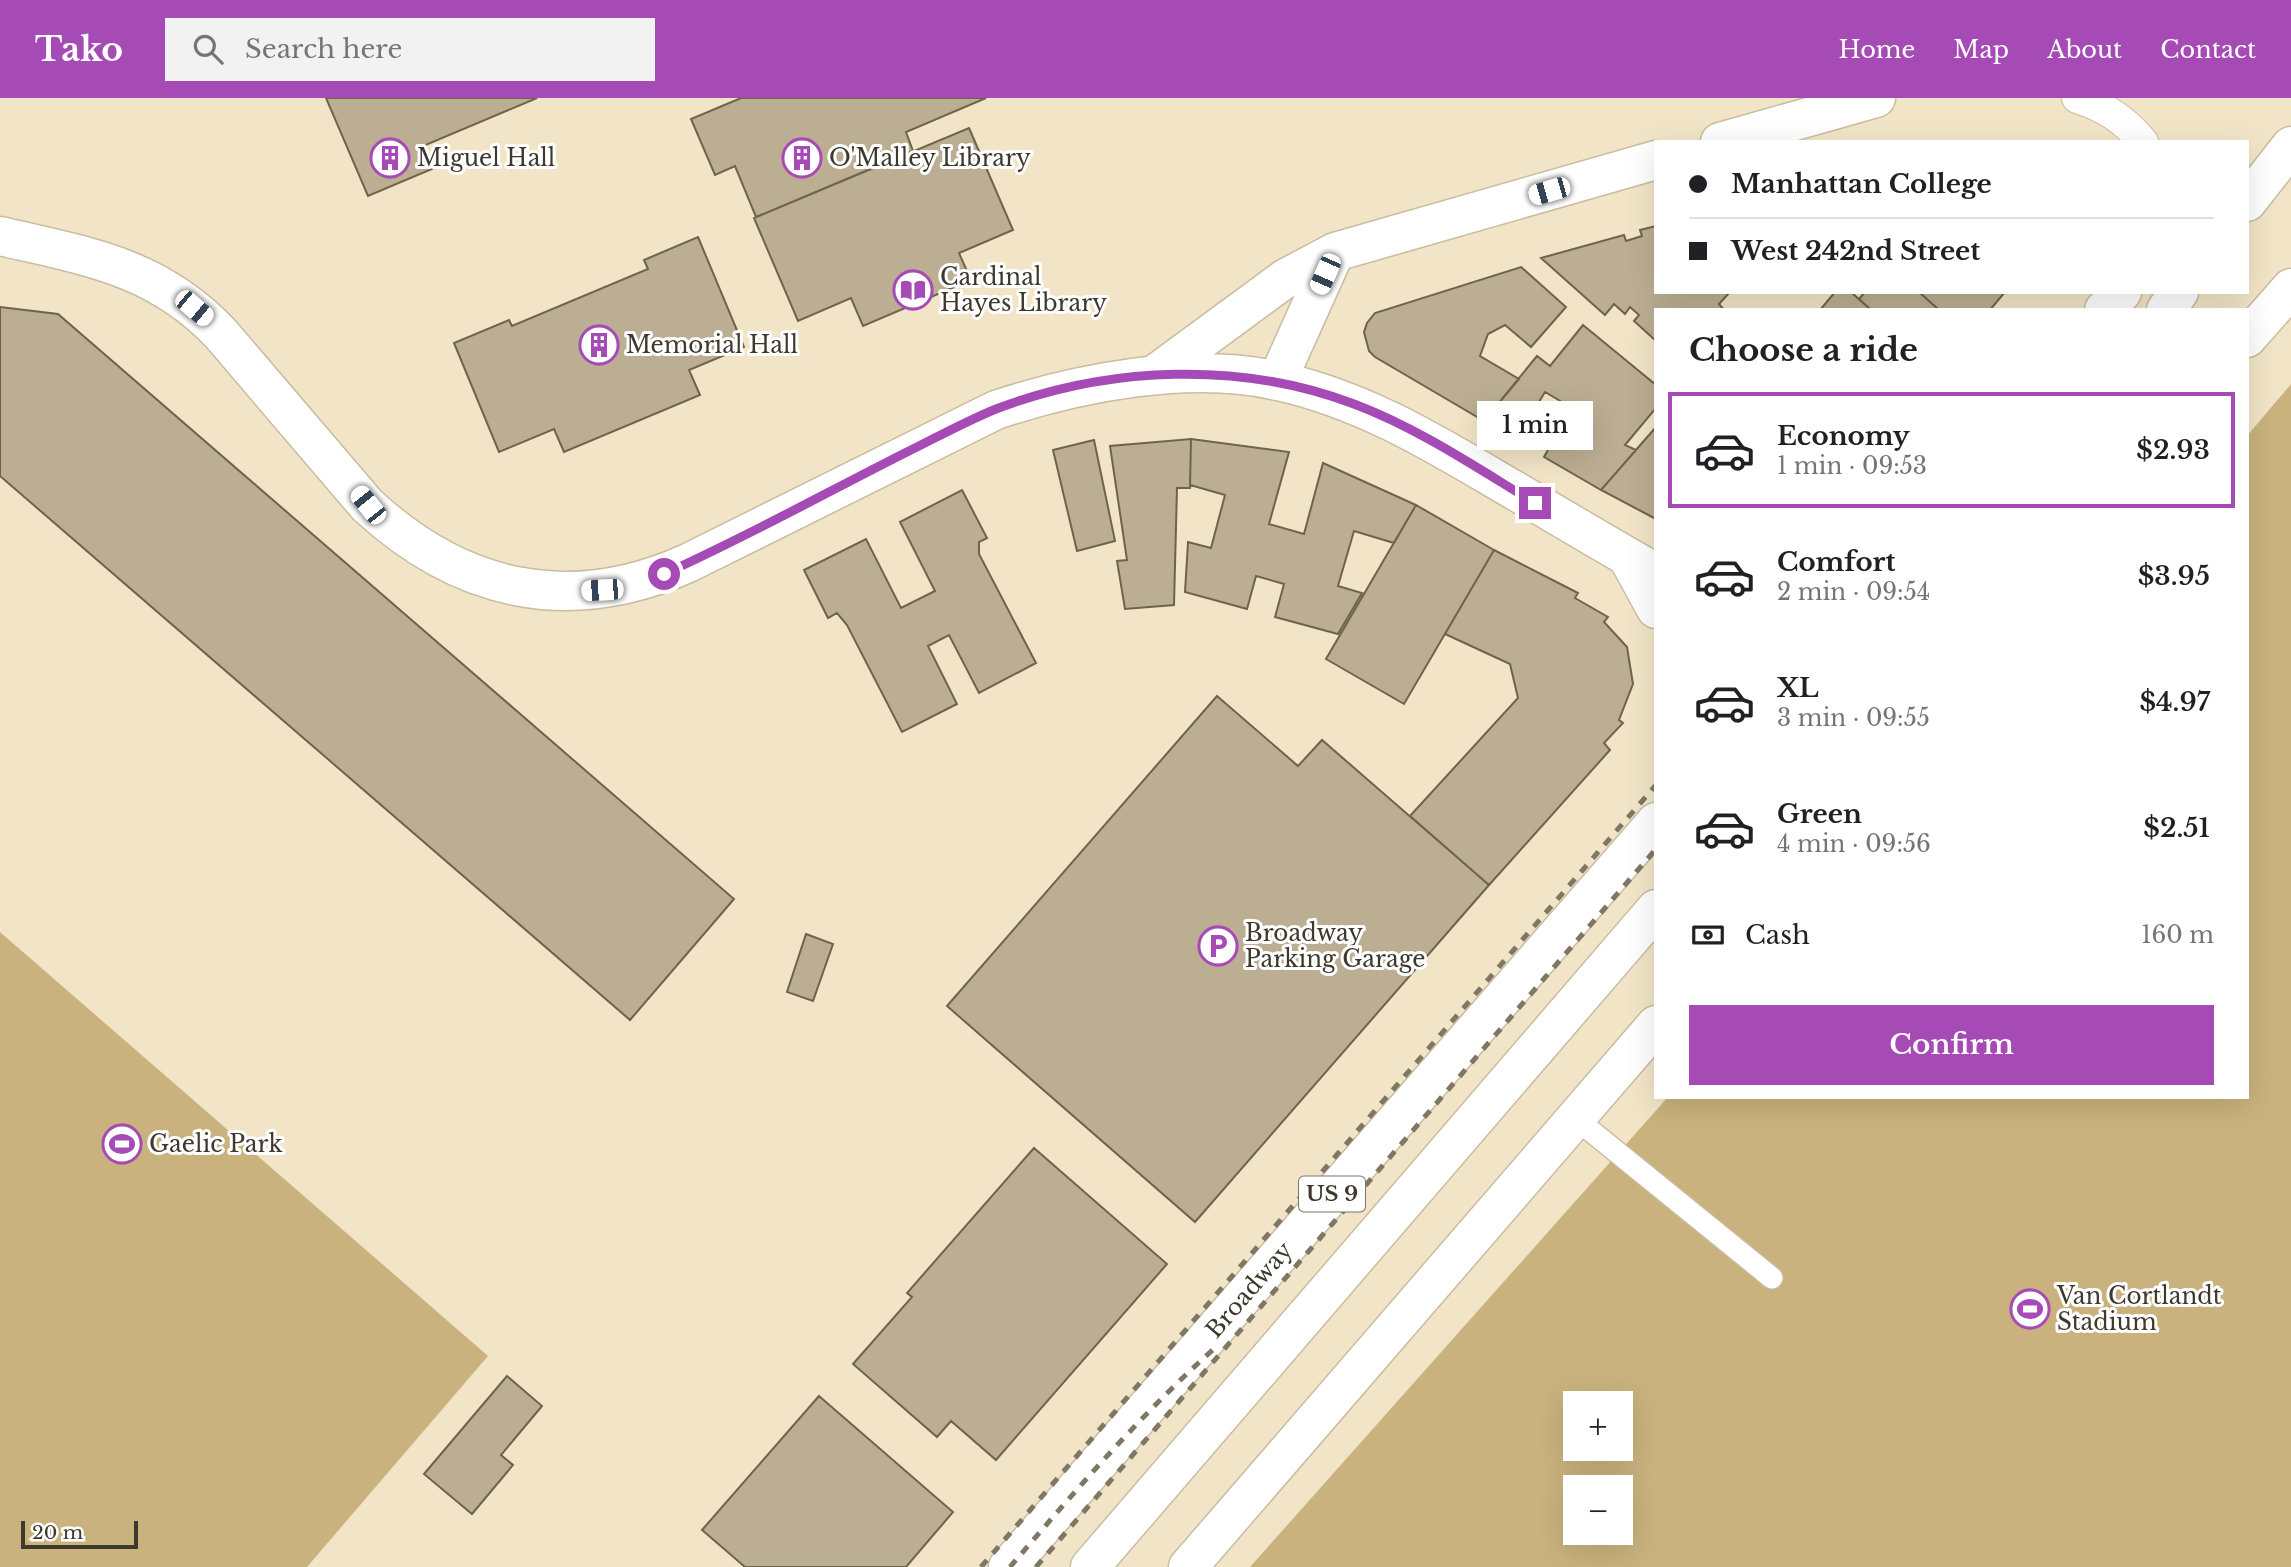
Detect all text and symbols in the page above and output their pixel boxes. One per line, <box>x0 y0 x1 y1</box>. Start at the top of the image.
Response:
search box <box>165 18 655 81</box>
text: Tako <box>35 29 123 70</box>
icon: search <box>189 30 227 68</box>
text: Search here <box>245 33 402 65</box>
text: Home <box>1839 35 1915 64</box>
text: Map <box>1953 35 2009 64</box>
text: About <box>2047 35 2122 64</box>
text: Contact <box>2160 35 2256 64</box>
building icon: Miguel Hall <box>369 137 411 179</box>
building icon: O'Malley Library <box>781 137 823 179</box>
place label: Miguel Hall <box>417 144 555 172</box>
place label: O'Malley Library <box>829 144 1031 172</box>
text: Manhattan College <box>1731 168 1992 200</box>
car <box>1526 175 1573 207</box>
text: West 242nd Street <box>1731 235 1980 267</box>
car <box>1307 251 1344 297</box>
place label: Cardinal Hayes Library <box>940 263 1107 317</box>
library icon: Cardinal Hayes Library <box>892 269 934 311</box>
car <box>172 286 217 330</box>
building icon: Memorial Hall <box>578 324 620 366</box>
text: Choose a ride <box>1689 330 1918 370</box>
place label: Memorial Hall <box>626 331 798 359</box>
callout: 1 min <box>1477 402 1593 450</box>
text: 1 min <box>1502 411 1568 439</box>
icon: car <box>1693 419 1756 482</box>
text: Economy <box>1777 420 1910 452</box>
text: $2.93 <box>2136 434 2210 466</box>
text: 1 min · 09:53 <box>1777 452 1927 480</box>
car <box>347 482 390 528</box>
route end <box>1519 487 1551 519</box>
icon: car <box>1693 545 1756 608</box>
text: Comfort <box>1777 546 1895 578</box>
route start <box>648 558 680 590</box>
text: $3.95 <box>2138 560 2210 592</box>
car <box>581 578 624 602</box>
text: 2 min · 09:54 <box>1777 578 1930 606</box>
icon: car <box>1693 671 1756 734</box>
text: XL <box>1777 672 1819 704</box>
text: $4.97 <box>2139 686 2210 718</box>
text: 3 min · 09:55 <box>1777 704 1930 732</box>
icon: car <box>1693 797 1756 860</box>
text: Green <box>1777 798 1862 830</box>
text: $2.51 <box>2143 812 2210 844</box>
text: 4 min · 09:56 <box>1777 830 1931 858</box>
icon: cash <box>1689 916 1727 954</box>
place label: Broadway Parking Garage <box>1245 919 1426 973</box>
text: Cash <box>1745 919 1810 951</box>
text: 160 m <box>2141 921 2214 949</box>
parking icon: Broadway Parking Garage <box>1197 925 1239 967</box>
button: Confirm <box>1689 1005 2214 1085</box>
sports icon: Gaelic Park <box>101 1123 143 1165</box>
place label: Gaelic Park <box>149 1130 283 1158</box>
road number: US 9 <box>1299 1176 1365 1212</box>
street label: Broadway <box>1200 1236 1298 1344</box>
place label: Van Cortlandt Stadium <box>2056 1282 2222 1336</box>
sports icon: Van Cortlandt Stadium <box>2009 1288 2051 1330</box>
map controls <box>1563 1391 1633 1545</box>
button: + <box>1563 1391 1633 1461</box>
button: − <box>1563 1475 1633 1545</box>
scale bar <box>21 1518 138 1550</box>
text: 20 m <box>32 1521 83 1544</box>

